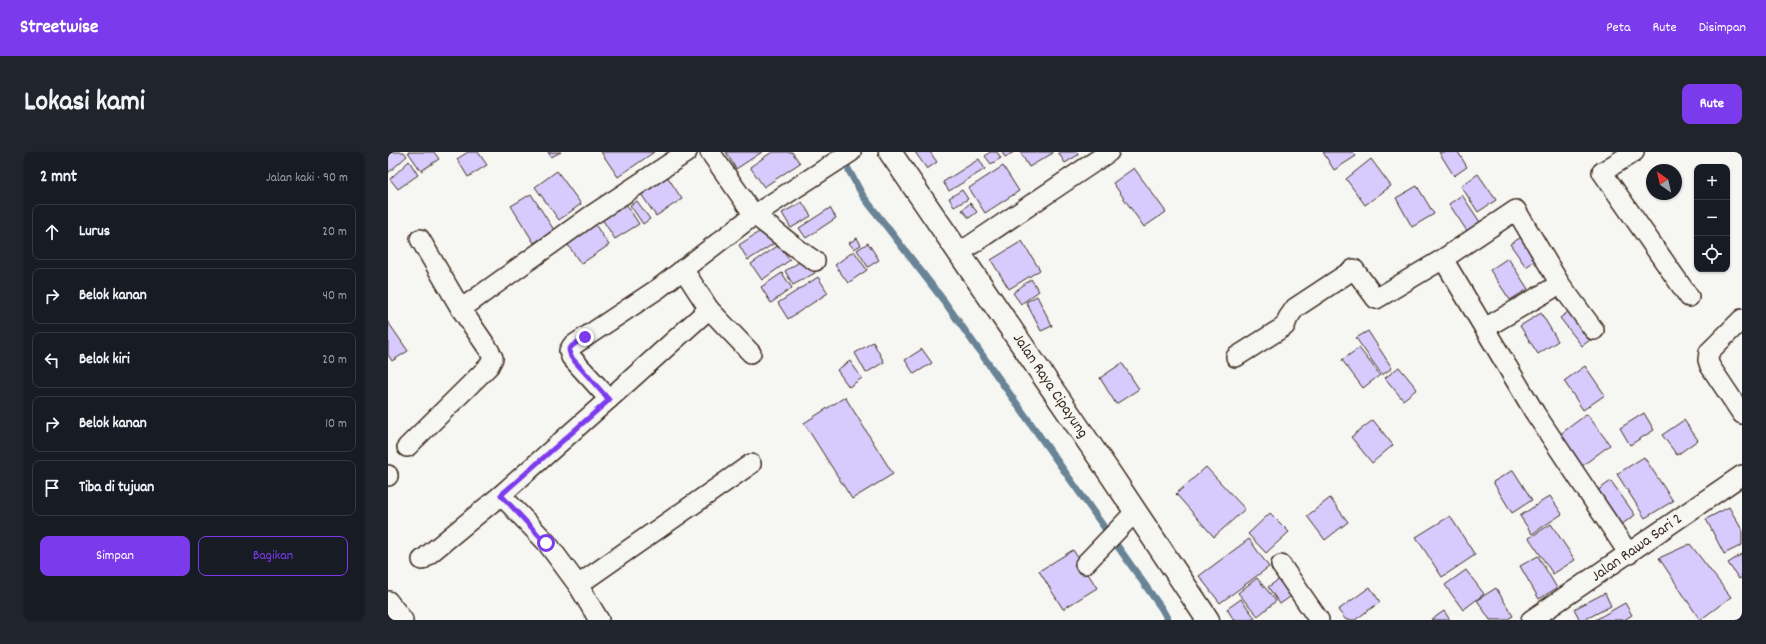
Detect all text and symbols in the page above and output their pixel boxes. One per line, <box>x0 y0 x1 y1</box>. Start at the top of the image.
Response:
text: Streetwise <box>20 15 98 42</box>
text: Peta <box>1606 18 1630 38</box>
text: Rute <box>1652 18 1677 38</box>
text: Disimpan <box>1699 18 1746 38</box>
text: Lokasi kami <box>24 84 145 124</box>
button: Rute <box>1682 84 1742 124</box>
north arrow <box>1646 164 1682 200</box>
map controls <box>1694 164 1730 272</box>
button: + <box>1694 164 1730 200</box>
text: 2 mnt <box>40 166 77 190</box>
text: Jalan kaki · 90 m <box>266 169 348 188</box>
button: − <box>1694 200 1730 236</box>
icon: ahead <box>41 221 63 243</box>
text: Lurus <box>79 221 110 243</box>
text: 20 m <box>322 223 347 242</box>
button: locate <box>1694 236 1730 272</box>
icon: right <box>41 285 63 307</box>
text: Belok kanan <box>79 285 147 307</box>
text: 40 m <box>323 287 347 306</box>
route end <box>576 328 594 346</box>
street label: Jalan Raya Cipayung <box>1006 329 1094 443</box>
icon: left <box>41 349 63 371</box>
text: Belok kiri <box>79 349 130 371</box>
text: 20 m <box>322 351 347 370</box>
icon: right <box>41 413 63 435</box>
text: Belok kanan <box>79 413 147 435</box>
text: 10 m <box>325 415 347 434</box>
icon: arrive <box>41 477 63 499</box>
text: Tiba di tujuan <box>79 477 154 499</box>
street label: Jalan Rawa Sari 2 <box>1587 508 1687 588</box>
route start <box>537 534 555 552</box>
button: Simpan <box>40 536 190 576</box>
button: Bagikan <box>198 536 348 576</box>

